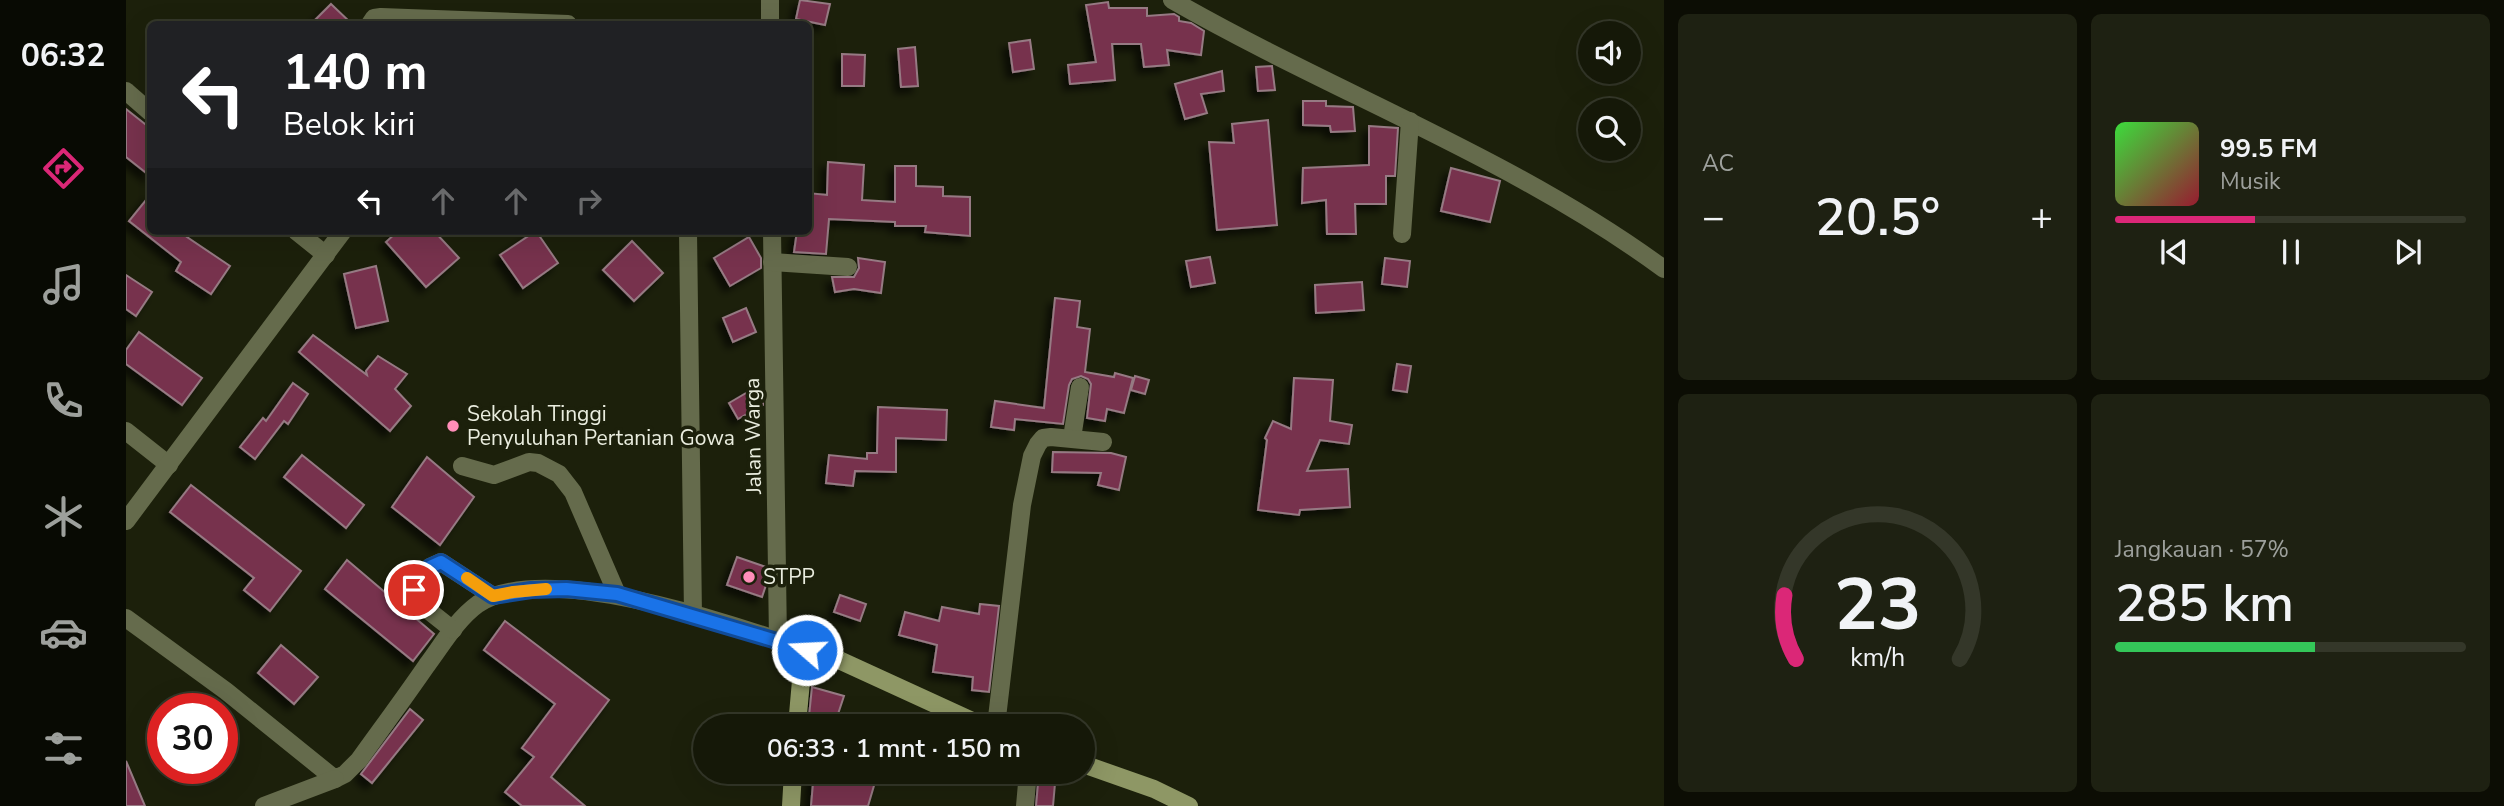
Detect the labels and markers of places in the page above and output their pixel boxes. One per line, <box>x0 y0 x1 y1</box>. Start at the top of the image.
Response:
place label: Sekolah Tinggi Penyuluhan Pertanian Gowa <box>467 400 735 452</box>
marker: Sekolah Tinggi Penyuluhan Pertanian Gowa <box>445 418 461 434</box>
pin <box>384 560 444 620</box>
place label: STPP <box>763 563 815 591</box>
marker: STPP <box>741 569 757 585</box>

